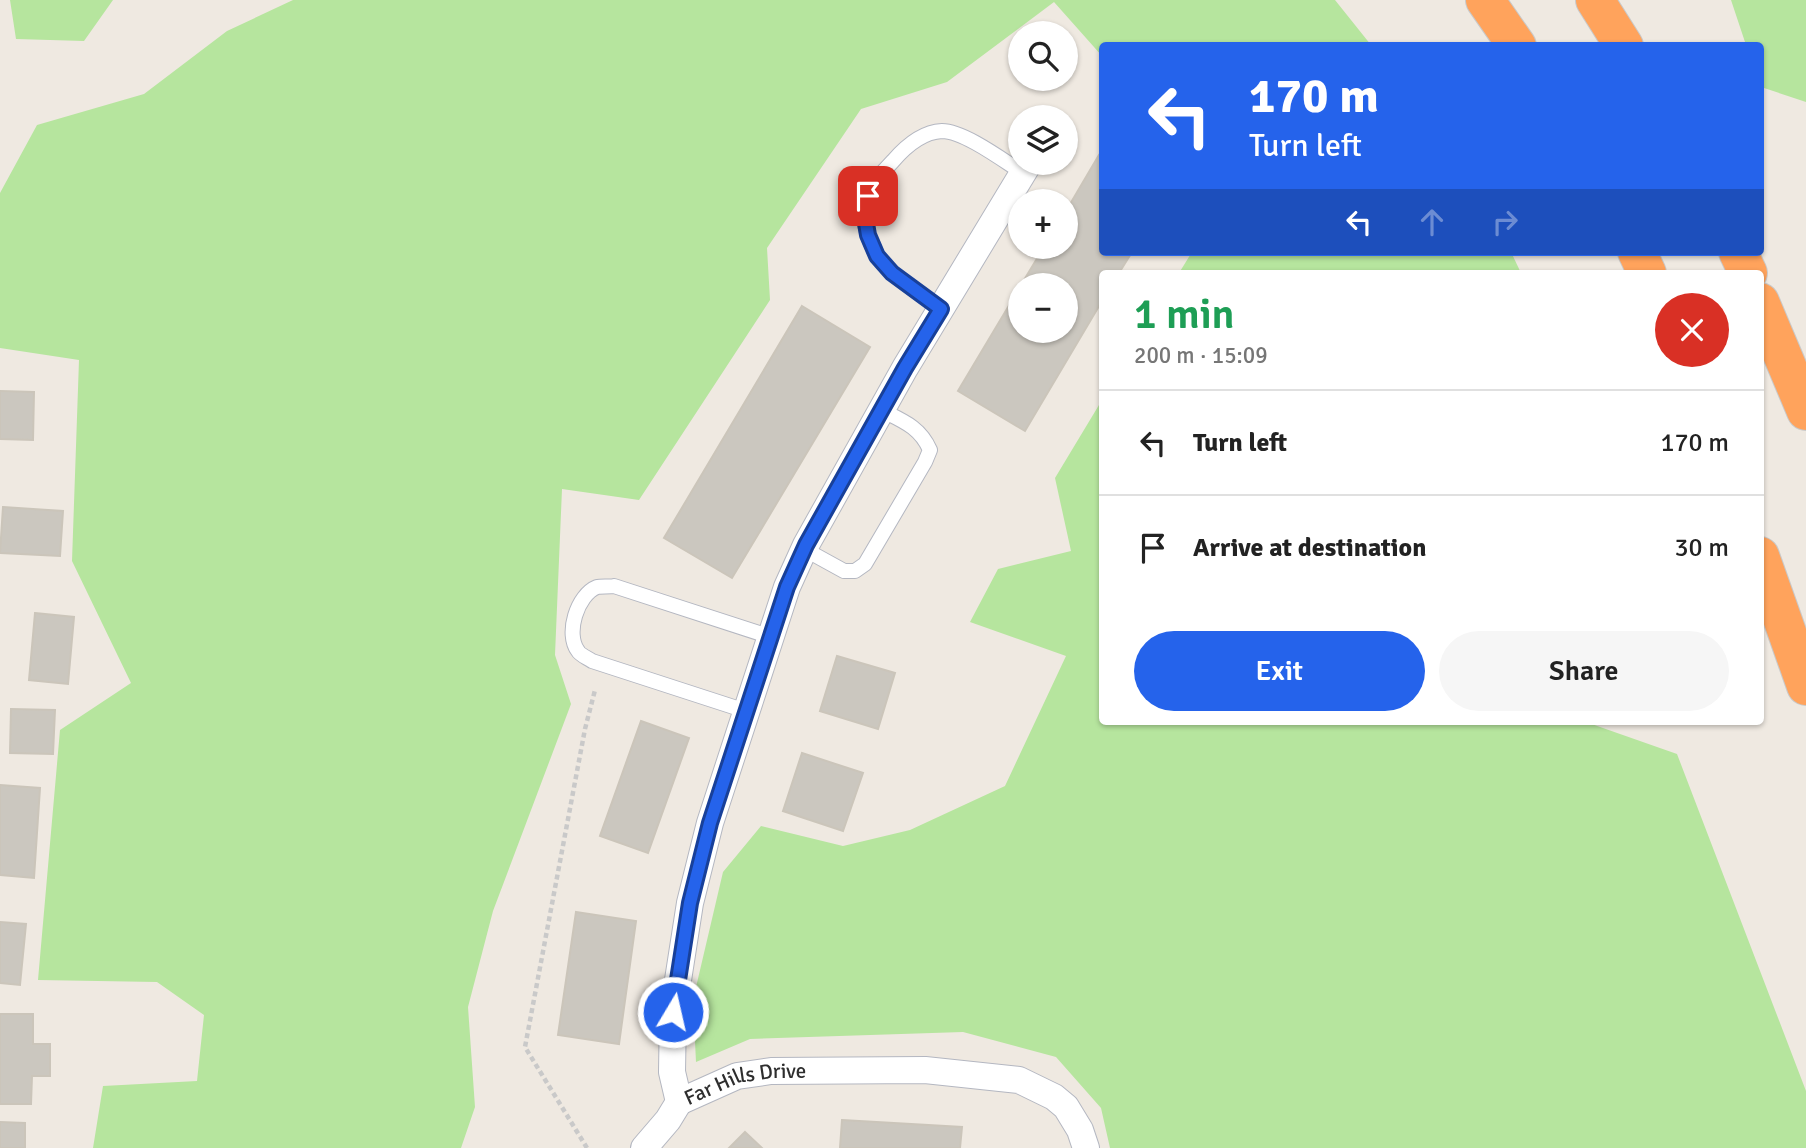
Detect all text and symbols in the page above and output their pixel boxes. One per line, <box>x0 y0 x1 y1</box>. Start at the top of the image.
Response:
map controls <box>1008 21 1078 343</box>
button: search <box>1008 21 1078 91</box>
text: 170 m <box>1249 66 1379 126</box>
icon: left <box>1134 70 1225 161</box>
button: layers <box>1008 105 1078 175</box>
text: Turn left <box>1249 126 1362 165</box>
pin <box>838 166 898 226</box>
icon: arrive <box>849 177 887 215</box>
button: + <box>1008 189 1078 259</box>
icon: left <box>1340 203 1378 241</box>
icon: ahead <box>1413 203 1451 241</box>
icon: right <box>1486 203 1524 241</box>
button: − <box>1008 273 1078 343</box>
text: 1 min <box>1134 289 1235 340</box>
button: close <box>1655 293 1729 367</box>
text: 200 m · 15:09 <box>1134 341 1268 370</box>
icon: left <box>1134 424 1172 462</box>
text: Turn left <box>1193 427 1287 459</box>
text: 170 m <box>1660 427 1729 459</box>
icon: arrive <box>1134 529 1172 567</box>
text: Arrive at destination <box>1193 532 1426 564</box>
text: 30 m <box>1674 532 1729 564</box>
button: Exit <box>1134 631 1425 711</box>
button: Share <box>1439 631 1729 711</box>
position arrow <box>636 975 710 1049</box>
street label: Far Hills Drive <box>680 1058 806 1111</box>

